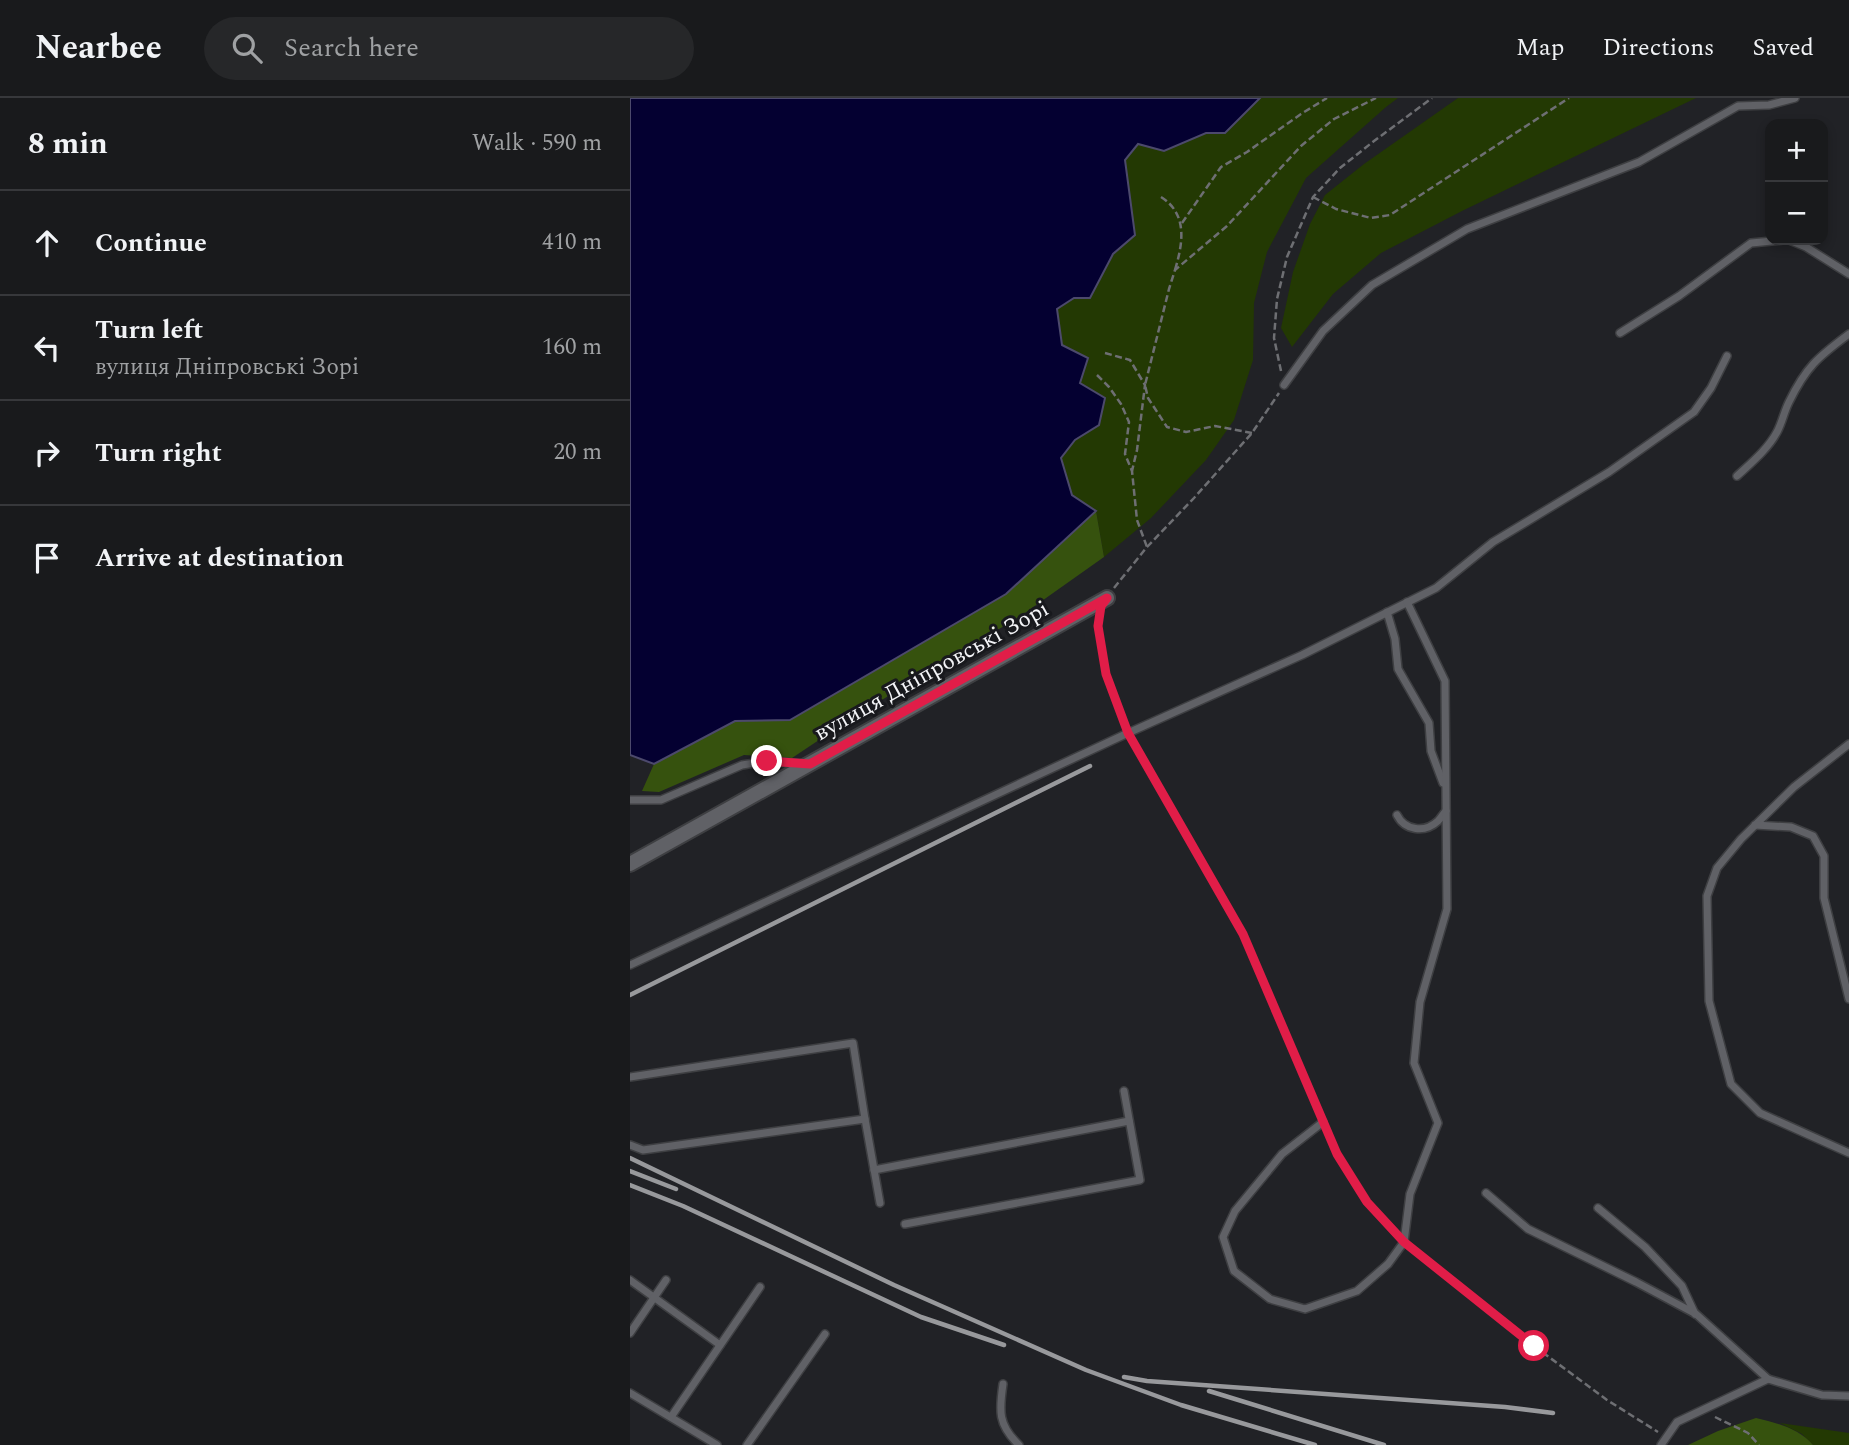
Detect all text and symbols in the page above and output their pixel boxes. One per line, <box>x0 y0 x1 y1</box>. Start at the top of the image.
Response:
search box <box>204 17 694 80</box>
text: Nearbee <box>35 23 162 73</box>
text: Search here <box>284 28 419 68</box>
icon: search <box>228 29 266 67</box>
text: Map <box>1516 30 1564 66</box>
text: Directions <box>1602 30 1714 66</box>
text: Saved <box>1752 30 1814 66</box>
map controls <box>1765 119 1828 245</box>
button: + <box>1765 119 1828 182</box>
text: 8 min <box>28 121 108 167</box>
text: Walk · 590 m <box>472 126 602 161</box>
button: − <box>1765 182 1828 245</box>
text: Continue <box>95 223 207 263</box>
icon: ahead <box>28 224 66 262</box>
text: 410 m <box>542 225 602 260</box>
text: Turn left <box>95 310 203 350</box>
icon: left <box>28 329 66 367</box>
text: 160 m <box>542 330 602 365</box>
text: вулиця Дніпровські Зорі <box>95 350 359 385</box>
text: Turn right <box>95 433 222 473</box>
icon: right <box>28 434 66 472</box>
text: 20 m <box>553 435 602 470</box>
text: Arrive at destination <box>95 538 344 578</box>
icon: arrive <box>28 539 66 577</box>
street label: вулиця Дніпровські Зорі <box>808 592 1056 751</box>
route end <box>751 745 782 776</box>
route start <box>1518 1330 1549 1361</box>

